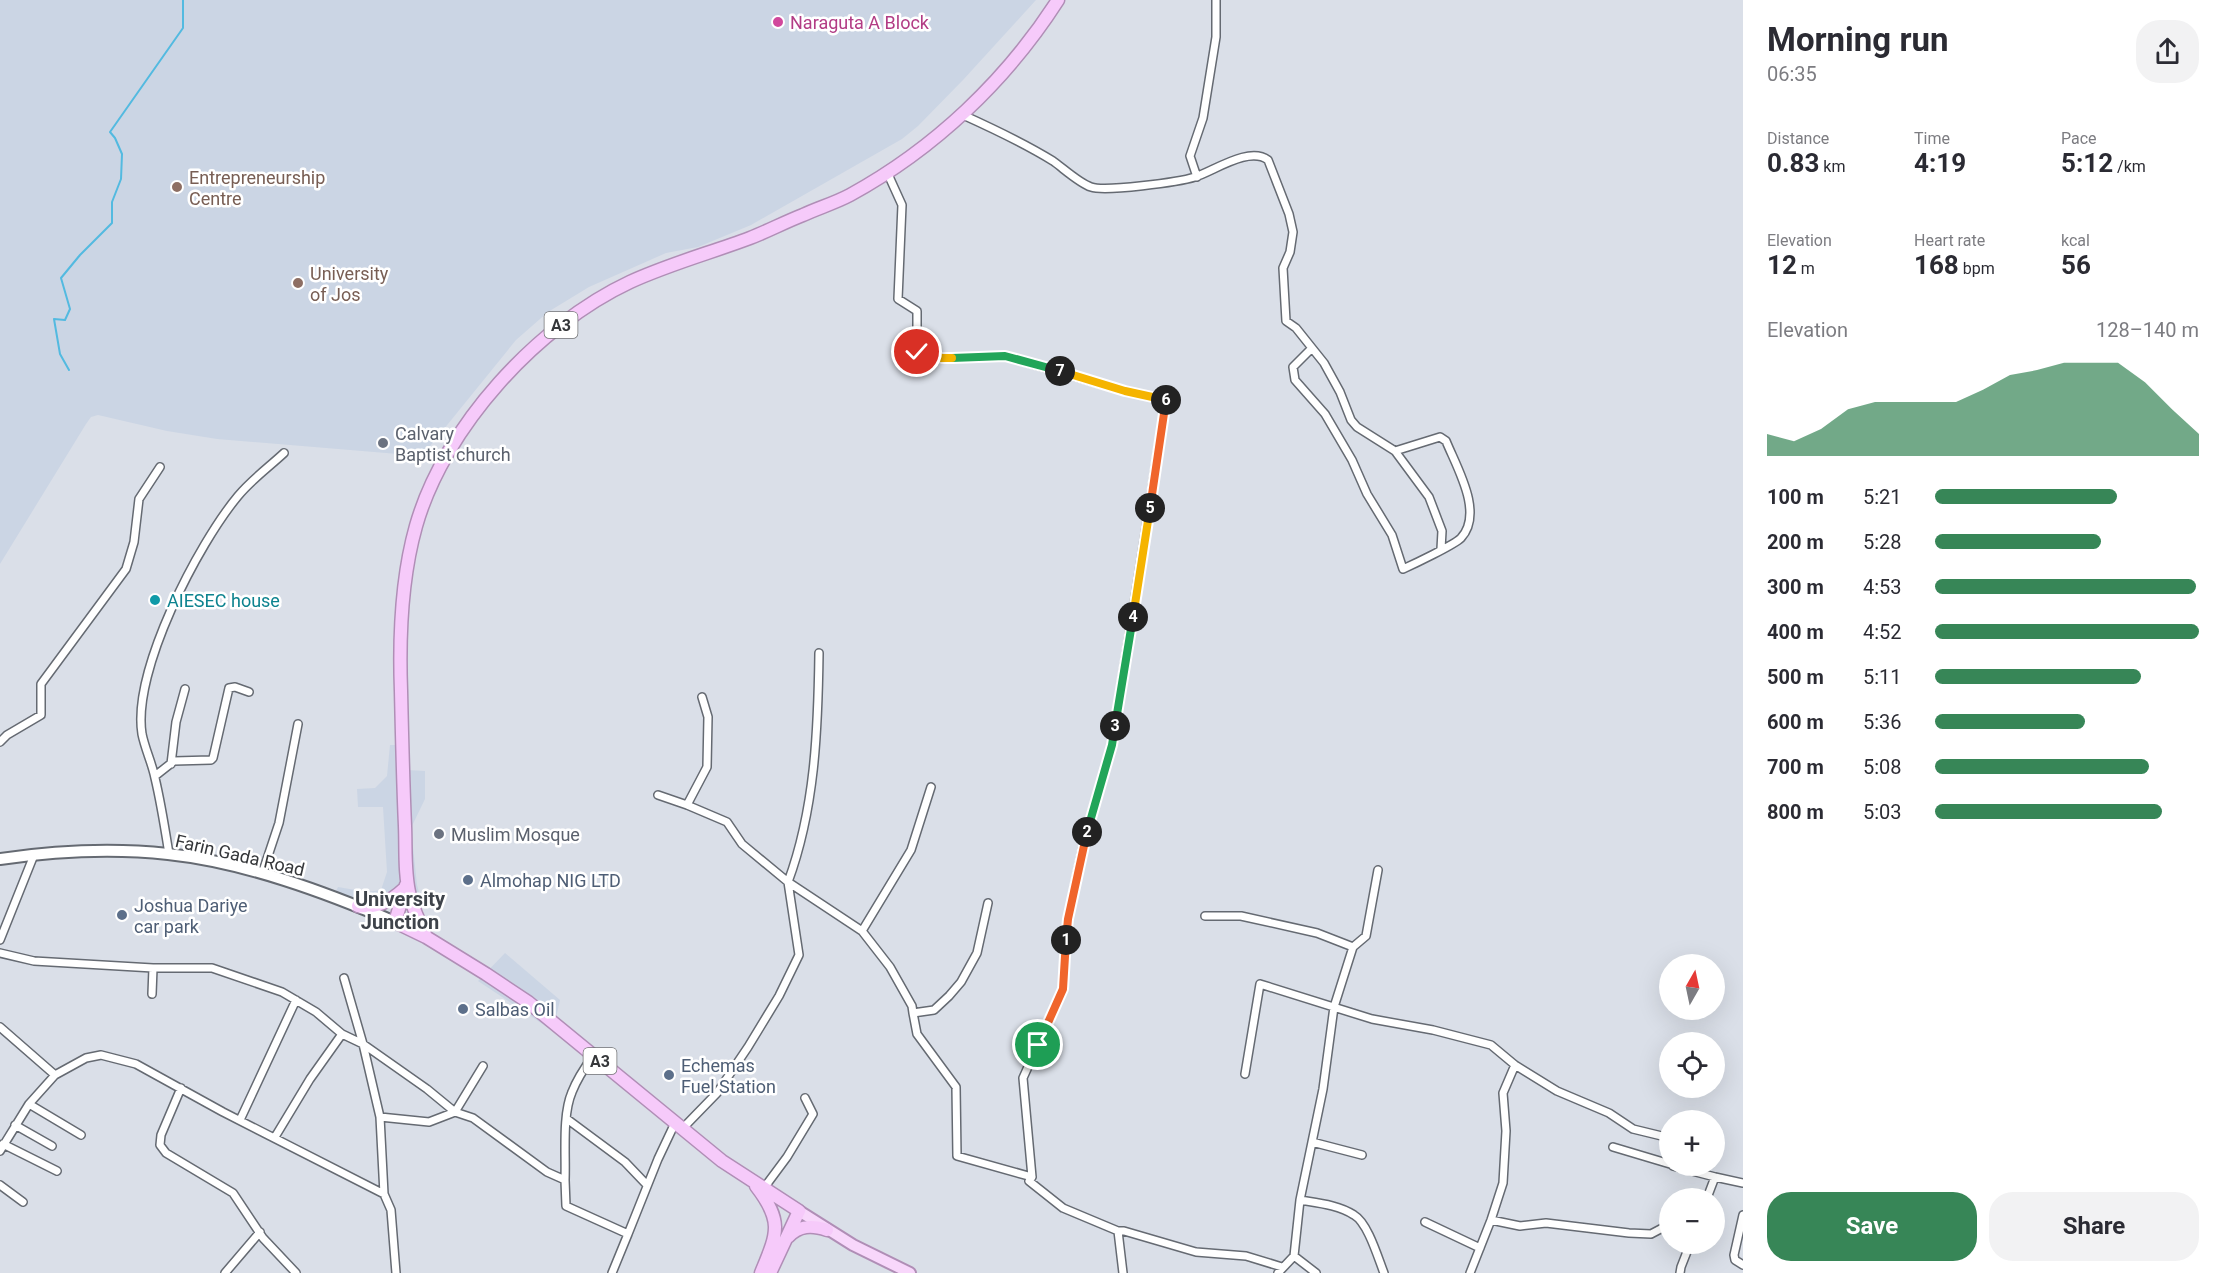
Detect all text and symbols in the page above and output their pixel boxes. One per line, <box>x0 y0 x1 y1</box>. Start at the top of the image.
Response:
place label: Naraguta A Block <box>790 12 930 33</box>
marker: Naraguta A Block <box>771 15 785 29</box>
text: Morning run <box>1767 20 1948 59</box>
button: share <box>2136 20 2199 83</box>
text: 06:35 <box>1767 62 1817 86</box>
text: Distance <box>1767 129 1829 148</box>
text: Time <box>1914 129 1950 148</box>
text: Pace <box>2061 129 2097 148</box>
text: 0.83 <box>1767 148 1819 178</box>
text: 4:19 <box>1914 148 1966 178</box>
text: 5:12 <box>2061 148 2113 178</box>
text: km <box>1819 157 1845 176</box>
text: /km <box>2113 157 2146 176</box>
place label: Entrepreneurship Centre <box>189 167 325 209</box>
marker: Entrepreneurship Centre <box>170 180 184 194</box>
text: Elevation <box>1767 231 1832 250</box>
text: Heart rate <box>1914 231 1985 250</box>
text: kcal <box>2061 231 2090 250</box>
text: 12 <box>1767 250 1797 280</box>
text: 168 <box>1914 250 1959 280</box>
text: 56 <box>2061 250 2091 280</box>
text: m <box>1797 259 1815 278</box>
text: bpm <box>1959 259 1995 278</box>
place label: University of Jos <box>310 263 389 305</box>
marker: University of Jos <box>291 276 305 290</box>
road number: A3 <box>544 312 578 338</box>
text: Elevation <box>1767 318 1848 342</box>
text: 128–140 m <box>2096 318 2199 342</box>
pin <box>891 326 942 377</box>
icon: check <box>900 335 933 368</box>
pin: 7 <box>1045 356 1075 386</box>
text: 7 <box>1055 361 1065 380</box>
pin: 6 <box>1151 385 1181 415</box>
text: 6 <box>1161 390 1171 409</box>
place label: Calvary Baptist church <box>395 423 511 465</box>
marker: Calvary Baptist church <box>376 436 390 450</box>
text: 100 m <box>1767 485 1824 509</box>
text: 5:21 <box>1863 485 1902 509</box>
pin: 5 <box>1135 493 1165 523</box>
text: 5 <box>1145 498 1155 517</box>
text: 200 m <box>1767 530 1824 554</box>
text: 5:28 <box>1863 530 1902 554</box>
text: 300 m <box>1767 575 1824 599</box>
text: 4:53 <box>1863 575 1902 599</box>
place label: AIESEC house <box>167 590 280 611</box>
marker: AIESEC house <box>148 593 162 607</box>
pin: 4 <box>1118 602 1148 632</box>
text: 4 <box>1128 607 1138 626</box>
text: 400 m <box>1767 620 1824 644</box>
text: 4:52 <box>1863 620 1902 644</box>
text: 500 m <box>1767 665 1824 689</box>
text: 5:11 <box>1863 665 1902 689</box>
text: 600 m <box>1767 710 1824 734</box>
text: 5:36 <box>1863 710 1902 734</box>
pin: 3 <box>1100 711 1130 741</box>
text: 3 <box>1110 716 1120 735</box>
text: 700 m <box>1767 755 1824 779</box>
text: 5:08 <box>1863 755 1902 779</box>
text: 800 m <box>1767 800 1824 824</box>
text: 5:03 <box>1863 800 1902 824</box>
pin: 2 <box>1072 817 1102 847</box>
text: 2 <box>1082 822 1092 841</box>
place label: Muslim Mosque <box>451 824 580 845</box>
marker: Muslim Mosque <box>432 827 446 841</box>
street label: Farin Gada Road <box>173 830 307 880</box>
place label: Almohap NIG LTD <box>480 870 621 891</box>
marker: Almohap NIG LTD <box>461 873 475 887</box>
district label: University Junction <box>355 887 446 934</box>
place label: Joshua Dariye car park <box>134 895 248 937</box>
marker: Joshua Dariye car park <box>115 908 129 922</box>
pin: 1 <box>1051 925 1081 955</box>
text: 1 <box>1061 930 1071 949</box>
north arrow <box>1659 954 1725 1020</box>
map controls <box>1659 954 1725 1254</box>
place label: Salbas Oil <box>475 999 555 1020</box>
marker: Salbas Oil <box>456 1002 470 1016</box>
pin <box>1012 1019 1063 1070</box>
icon: arrive <box>1021 1028 1054 1061</box>
button: locate <box>1659 1032 1725 1098</box>
road number: A3 <box>584 1048 616 1074</box>
place label: Echemas Fuel Station <box>681 1055 776 1097</box>
marker: Echemas Fuel Station <box>662 1068 676 1082</box>
button: + <box>1659 1110 1725 1176</box>
button: − <box>1659 1188 1725 1254</box>
button: Save <box>1767 1192 1977 1261</box>
button: Share <box>1989 1192 2199 1261</box>

